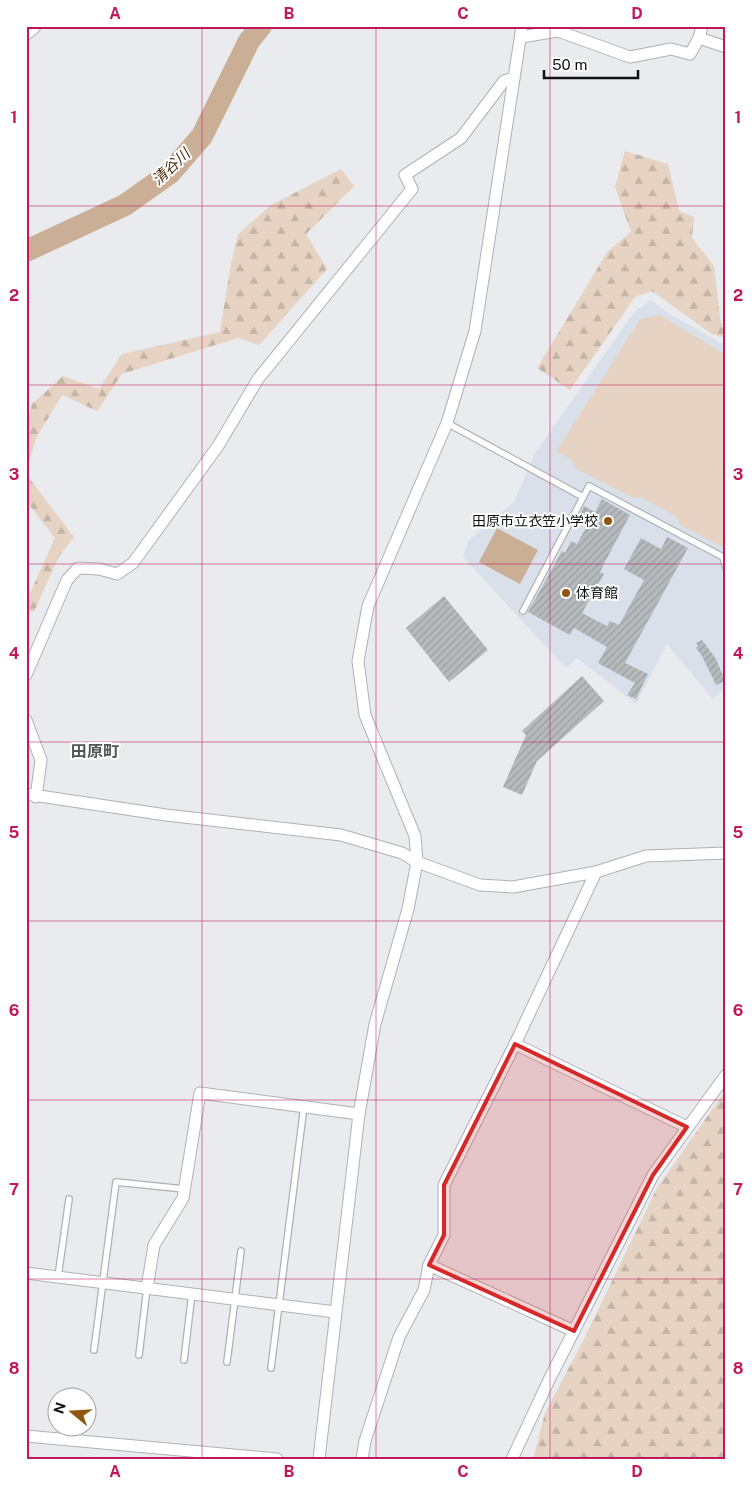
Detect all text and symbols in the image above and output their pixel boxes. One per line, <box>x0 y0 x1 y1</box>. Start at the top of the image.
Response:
text: A <box>109 4 121 23</box>
text: B <box>284 4 295 23</box>
text: C <box>457 4 469 23</box>
text: D <box>631 4 643 23</box>
scale bar <box>544 48 638 80</box>
text: 50 m <box>552 56 587 73</box>
text: 1 <box>11 108 17 127</box>
text: 1 <box>735 108 741 127</box>
water label: 清谷川 <box>148 144 194 188</box>
text: 2 <box>9 286 19 305</box>
text: 2 <box>733 286 743 305</box>
text: 3 <box>9 465 19 484</box>
text: 3 <box>733 465 743 484</box>
place label: 田原市立衣笠小学校 <box>472 513 598 529</box>
marker: 田原市立衣笠小学校 <box>602 515 614 527</box>
place label: 体育館 <box>576 585 618 601</box>
marker: 体育館 <box>560 587 572 599</box>
text: 4 <box>9 644 20 663</box>
text: 4 <box>733 644 744 663</box>
district label: 田原町 <box>71 742 119 761</box>
text: 5 <box>9 823 20 842</box>
text: 5 <box>733 823 744 842</box>
text: 6 <box>9 1001 19 1020</box>
text: 6 <box>733 1001 743 1020</box>
text: 7 <box>9 1180 19 1199</box>
text: 7 <box>733 1180 743 1199</box>
text: 8 <box>9 1359 20 1378</box>
text: 8 <box>733 1359 744 1378</box>
north arrow <box>48 1388 98 1438</box>
text: N <box>50 1400 69 1416</box>
text: A <box>109 1462 121 1481</box>
text: B <box>284 1462 295 1481</box>
text: C <box>457 1462 469 1481</box>
text: D <box>631 1462 643 1481</box>

